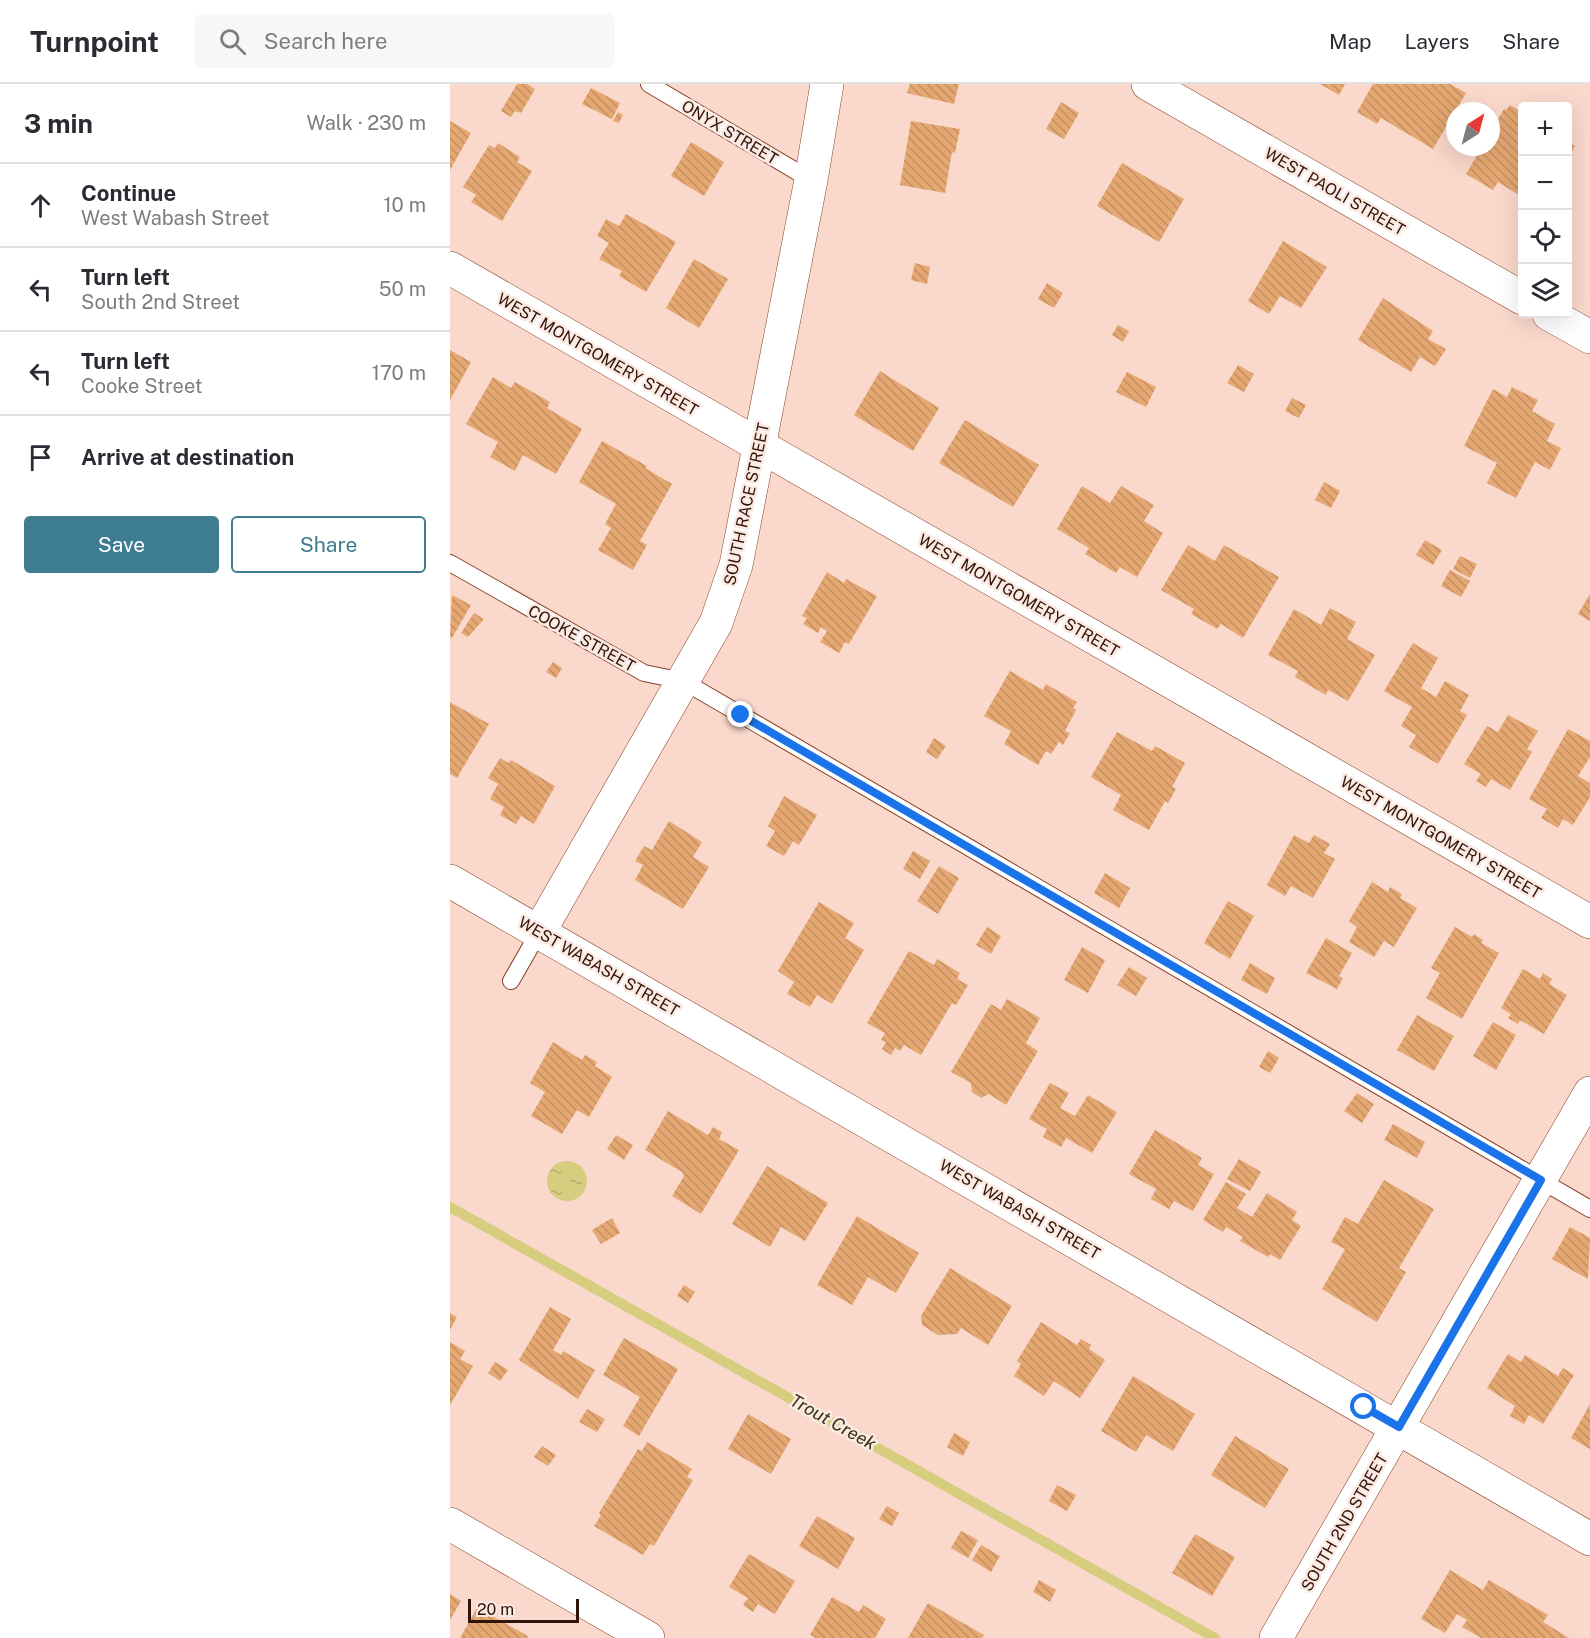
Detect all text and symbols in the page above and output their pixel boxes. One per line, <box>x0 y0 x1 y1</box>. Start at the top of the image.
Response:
search box <box>195 14 615 68</box>
text: Turnpoint <box>30 25 159 58</box>
icon: search <box>216 25 249 58</box>
text: Search here <box>264 28 387 54</box>
text: Map <box>1329 29 1372 54</box>
text: Layers <box>1405 29 1469 54</box>
text: Share <box>1502 29 1560 54</box>
street label: ONYX STREET <box>678 96 782 169</box>
north arrow <box>1446 102 1500 156</box>
map controls <box>1518 102 1572 318</box>
button: + <box>1518 102 1572 156</box>
text: 3 min <box>24 108 93 139</box>
text: Walk · 230 m <box>307 111 426 135</box>
street label: WEST PAOLI STREET <box>1261 143 1409 240</box>
button: − <box>1518 156 1572 210</box>
text: Continue <box>81 180 176 206</box>
icon: ahead <box>24 189 57 222</box>
text: 10 m <box>383 193 426 217</box>
text: West Wabash Street <box>81 206 269 230</box>
button: locate <box>1518 210 1572 264</box>
text: Turn left <box>81 264 170 290</box>
button: layers <box>1518 264 1572 318</box>
icon: left <box>24 273 57 306</box>
text: 50 m <box>379 277 426 301</box>
street label: WEST MONTGOMERY STREET <box>494 289 702 420</box>
text: South 2nd Street <box>81 290 240 314</box>
text: Turn left <box>81 348 170 374</box>
icon: left <box>24 357 57 390</box>
text: 170 m <box>372 361 426 385</box>
text: Cooke Street <box>81 374 203 398</box>
street label: SOUTH RACE STREET <box>720 421 773 587</box>
icon: arrive <box>24 441 57 474</box>
text: Arrive at destination <box>81 444 294 470</box>
button: Save <box>24 516 219 573</box>
button: Share <box>231 516 426 573</box>
street label: WEST MONTGOMERY STREET <box>915 530 1123 661</box>
street label: COOKE STREET <box>525 601 639 676</box>
route end <box>727 701 753 727</box>
street label: WEST MONTGOMERY STREET <box>1337 772 1545 903</box>
street label: WEST WABASH STREET <box>515 913 683 1021</box>
street label: WEST WABASH STREET <box>936 1156 1104 1264</box>
water label: Trout Creek <box>786 1389 880 1454</box>
route start <box>1350 1393 1376 1419</box>
street label: SOUTH 2ND STREET <box>1297 1450 1392 1595</box>
scale bar <box>468 1596 579 1624</box>
text: 20 m <box>477 1600 514 1619</box>

